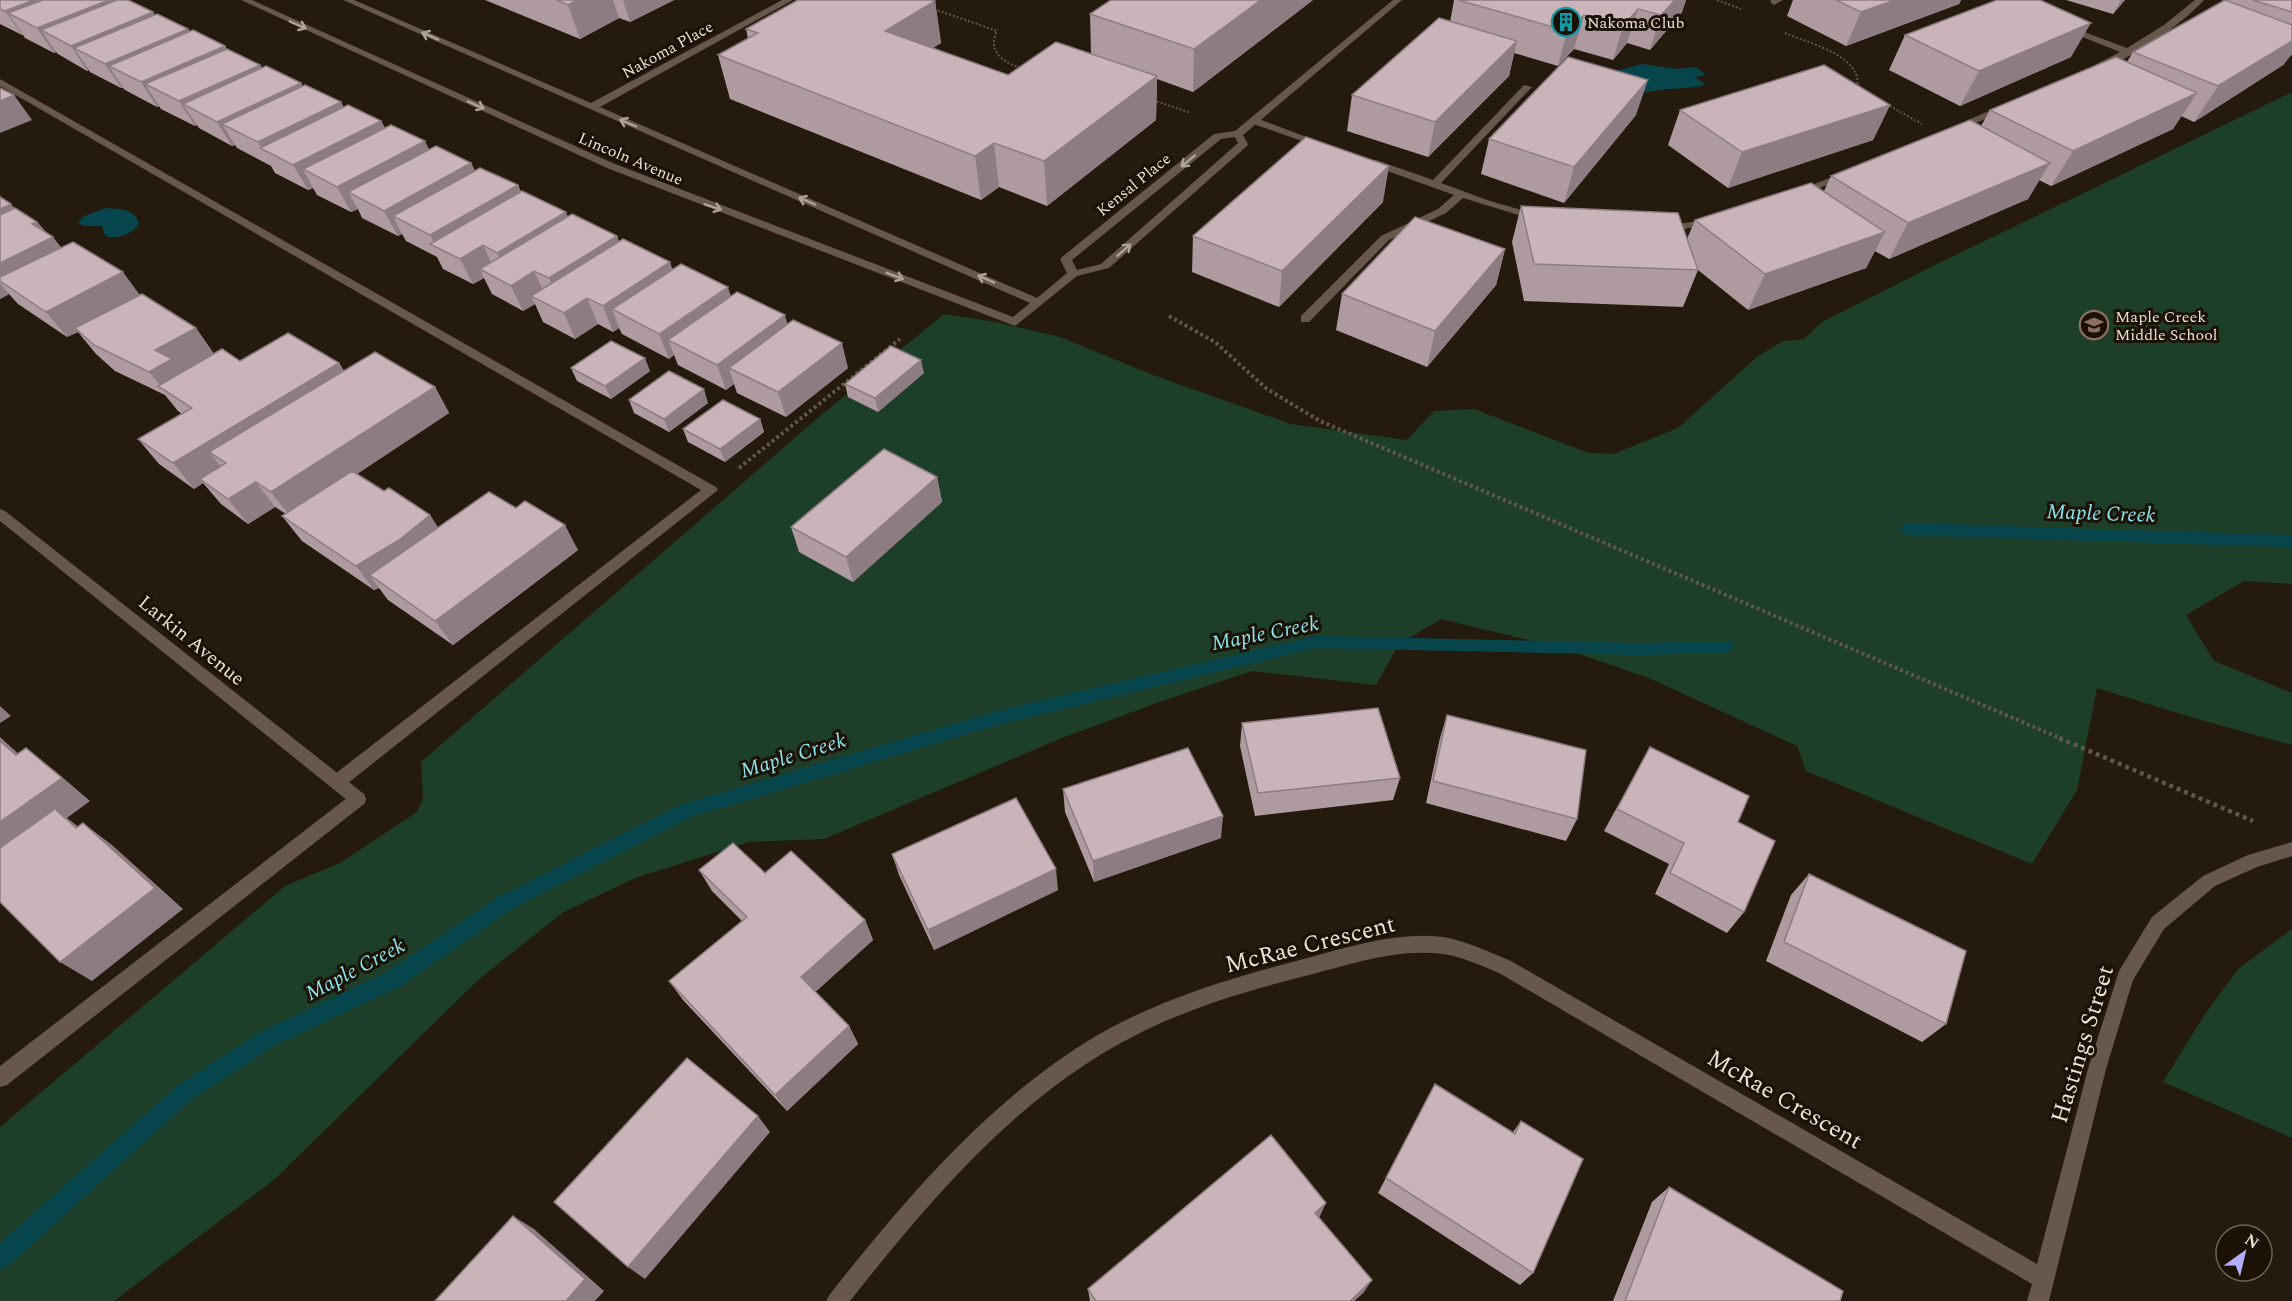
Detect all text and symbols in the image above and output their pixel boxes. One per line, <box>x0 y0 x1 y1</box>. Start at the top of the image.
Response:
building icon: Nakoma Club <box>1550 6 1582 38</box>
place label: Nakoma Club <box>1587 11 1684 35</box>
street label: Nakoma Place <box>617 15 718 85</box>
one-way arrow <box>289 20 307 31</box>
one-way arrow <box>422 30 440 41</box>
one-way arrow <box>466 100 484 111</box>
one-way arrow <box>619 117 638 128</box>
street label: Lincoln Avenue <box>575 126 687 192</box>
street label: Kensal Place <box>1091 147 1176 222</box>
one-way arrow <box>1180 154 1196 167</box>
one-way arrow <box>798 194 816 205</box>
one-way arrow <box>703 202 722 213</box>
one-way arrow <box>1116 243 1131 257</box>
one-way arrow <box>885 271 904 282</box>
one-way arrow <box>977 272 995 284</box>
place label: Maple Creek Middle School <box>2115 305 2218 347</box>
school or university icon: Maple Creek Middle School <box>2078 309 2110 341</box>
water label: Maple Creek <box>2046 496 2156 532</box>
street label: Larkin Avenue <box>131 588 251 693</box>
water label: Maple Creek <box>1209 608 1322 660</box>
water label: Maple Creek <box>736 725 850 787</box>
street label: McRae Crescent <box>1221 906 1399 984</box>
water label: Maple Creek <box>300 930 411 1010</box>
street label: Hastings Street <box>2042 961 2124 1128</box>
street label: McRae Crescent <box>1700 1041 1869 1159</box>
north arrow <box>2214 1223 2274 1283</box>
text: N <box>2240 1228 2264 1255</box>

